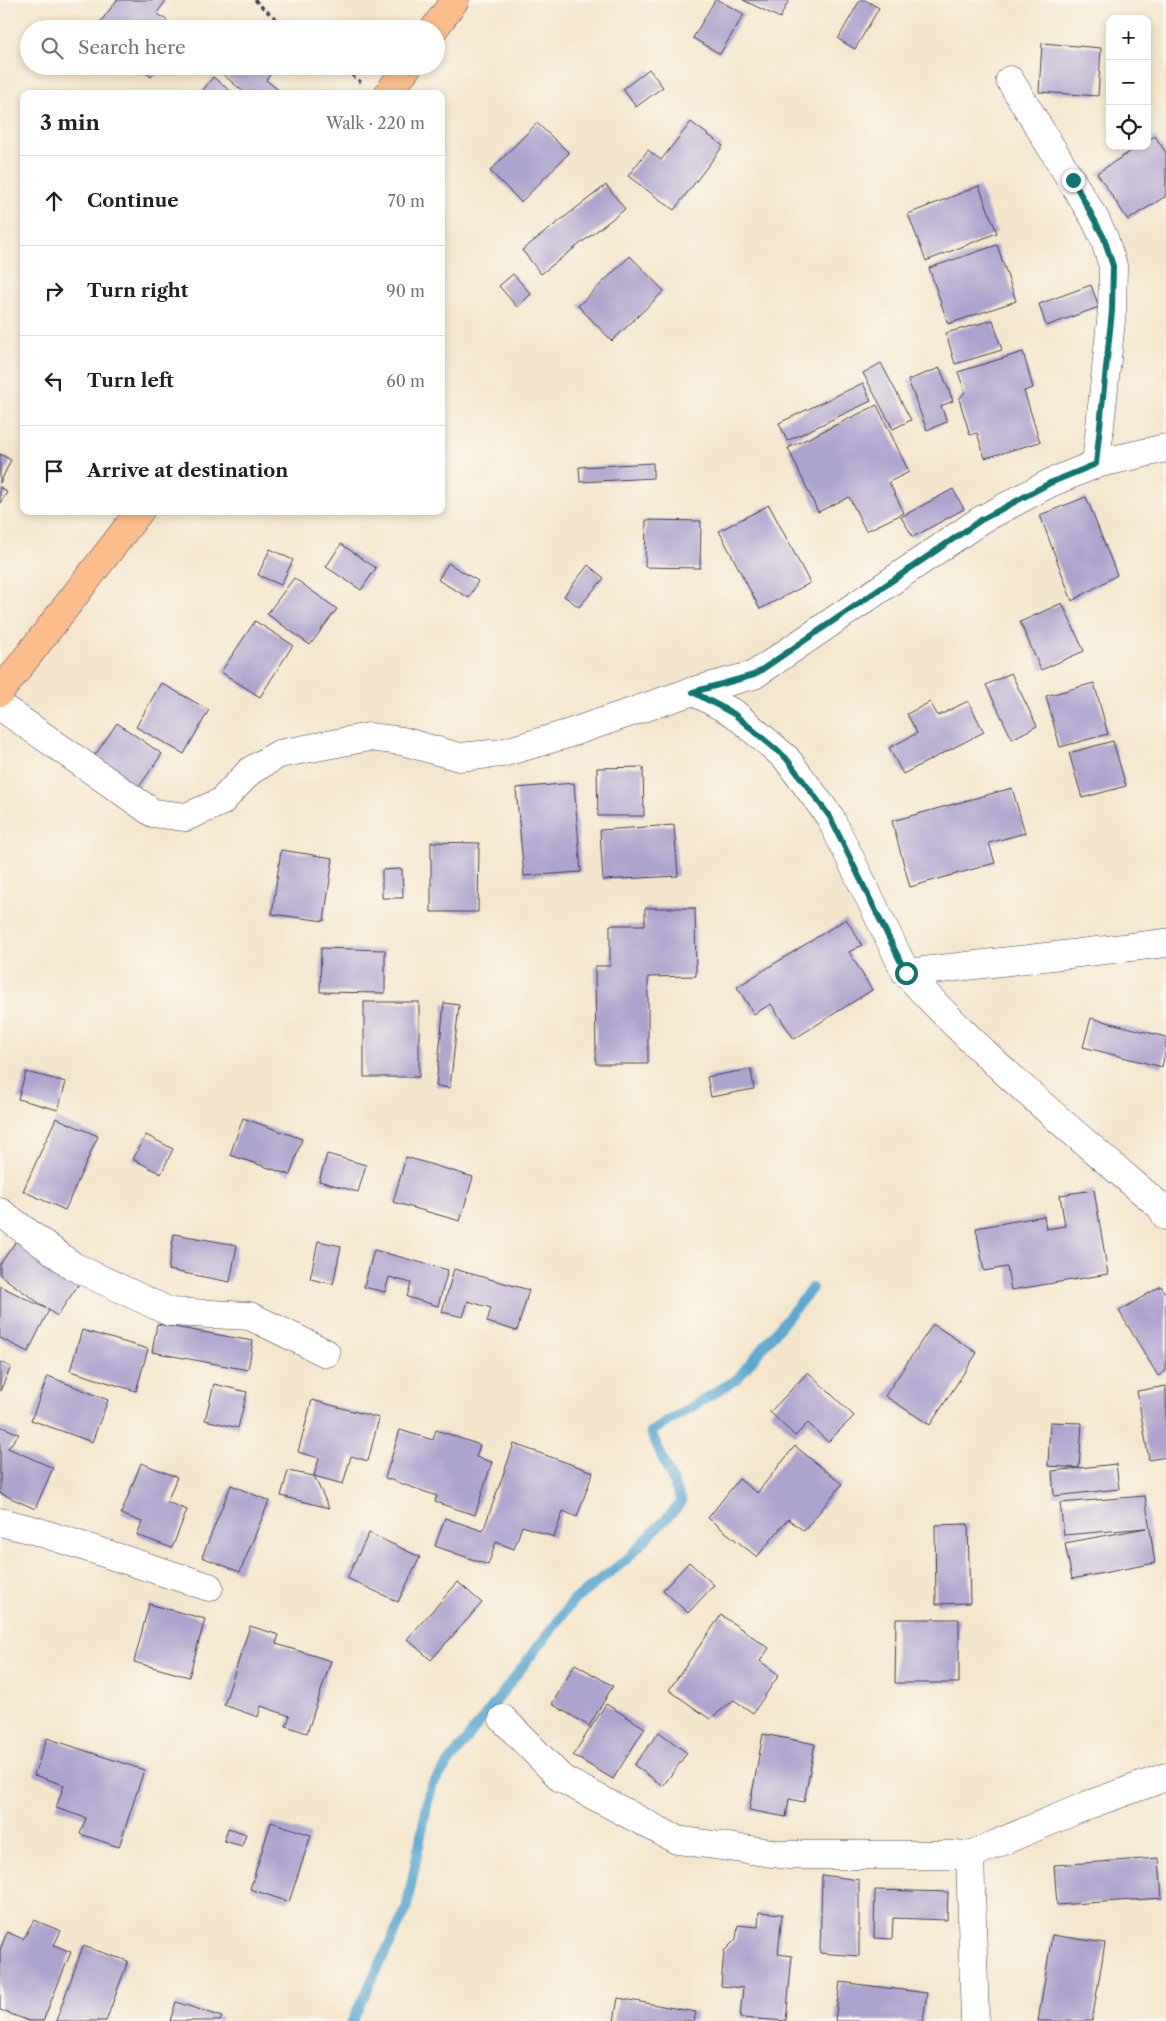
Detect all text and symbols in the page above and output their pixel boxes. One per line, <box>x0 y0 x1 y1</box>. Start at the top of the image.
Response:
map controls <box>1106 15 1151 150</box>
button: + <box>1106 15 1151 60</box>
search box <box>20 20 445 75</box>
icon: search <box>38 34 66 62</box>
text: Search here <box>78 36 186 59</box>
button: − <box>1106 60 1151 105</box>
button: locate <box>1106 105 1151 150</box>
text: 3 min <box>40 110 100 135</box>
text: Walk · 220 m <box>326 113 425 133</box>
route end <box>1062 169 1085 192</box>
icon: ahead <box>40 187 68 215</box>
text: Continue <box>87 189 179 212</box>
text: 70 m <box>388 191 425 211</box>
icon: right <box>40 277 68 305</box>
text: Turn right <box>87 279 188 302</box>
text: 90 m <box>386 281 425 301</box>
icon: left <box>40 367 68 395</box>
text: Turn left <box>87 369 174 392</box>
text: 60 m <box>386 371 425 391</box>
icon: arrive <box>40 457 68 485</box>
text: Arrive at destination <box>87 459 288 482</box>
route start <box>895 962 918 985</box>

